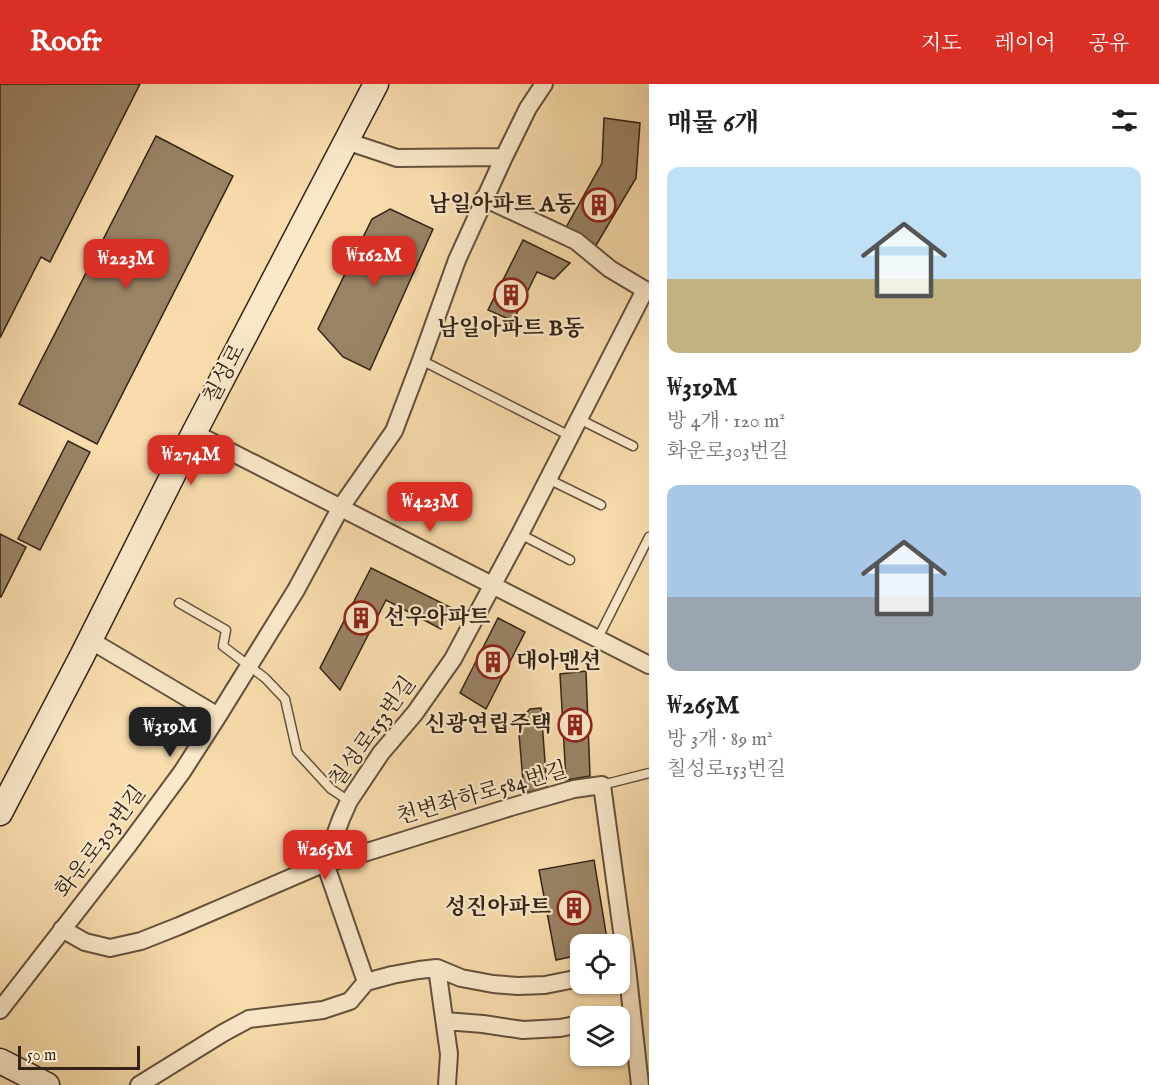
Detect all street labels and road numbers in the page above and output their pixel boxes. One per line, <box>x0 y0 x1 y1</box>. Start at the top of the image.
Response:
street label: 칠성로 <box>198 339 252 409</box>
street label: 칠성로153번길 <box>323 671 423 793</box>
street label: 천변좌하로584번길 <box>393 756 571 832</box>
street label: 화운로303번길 <box>50 780 152 904</box>

